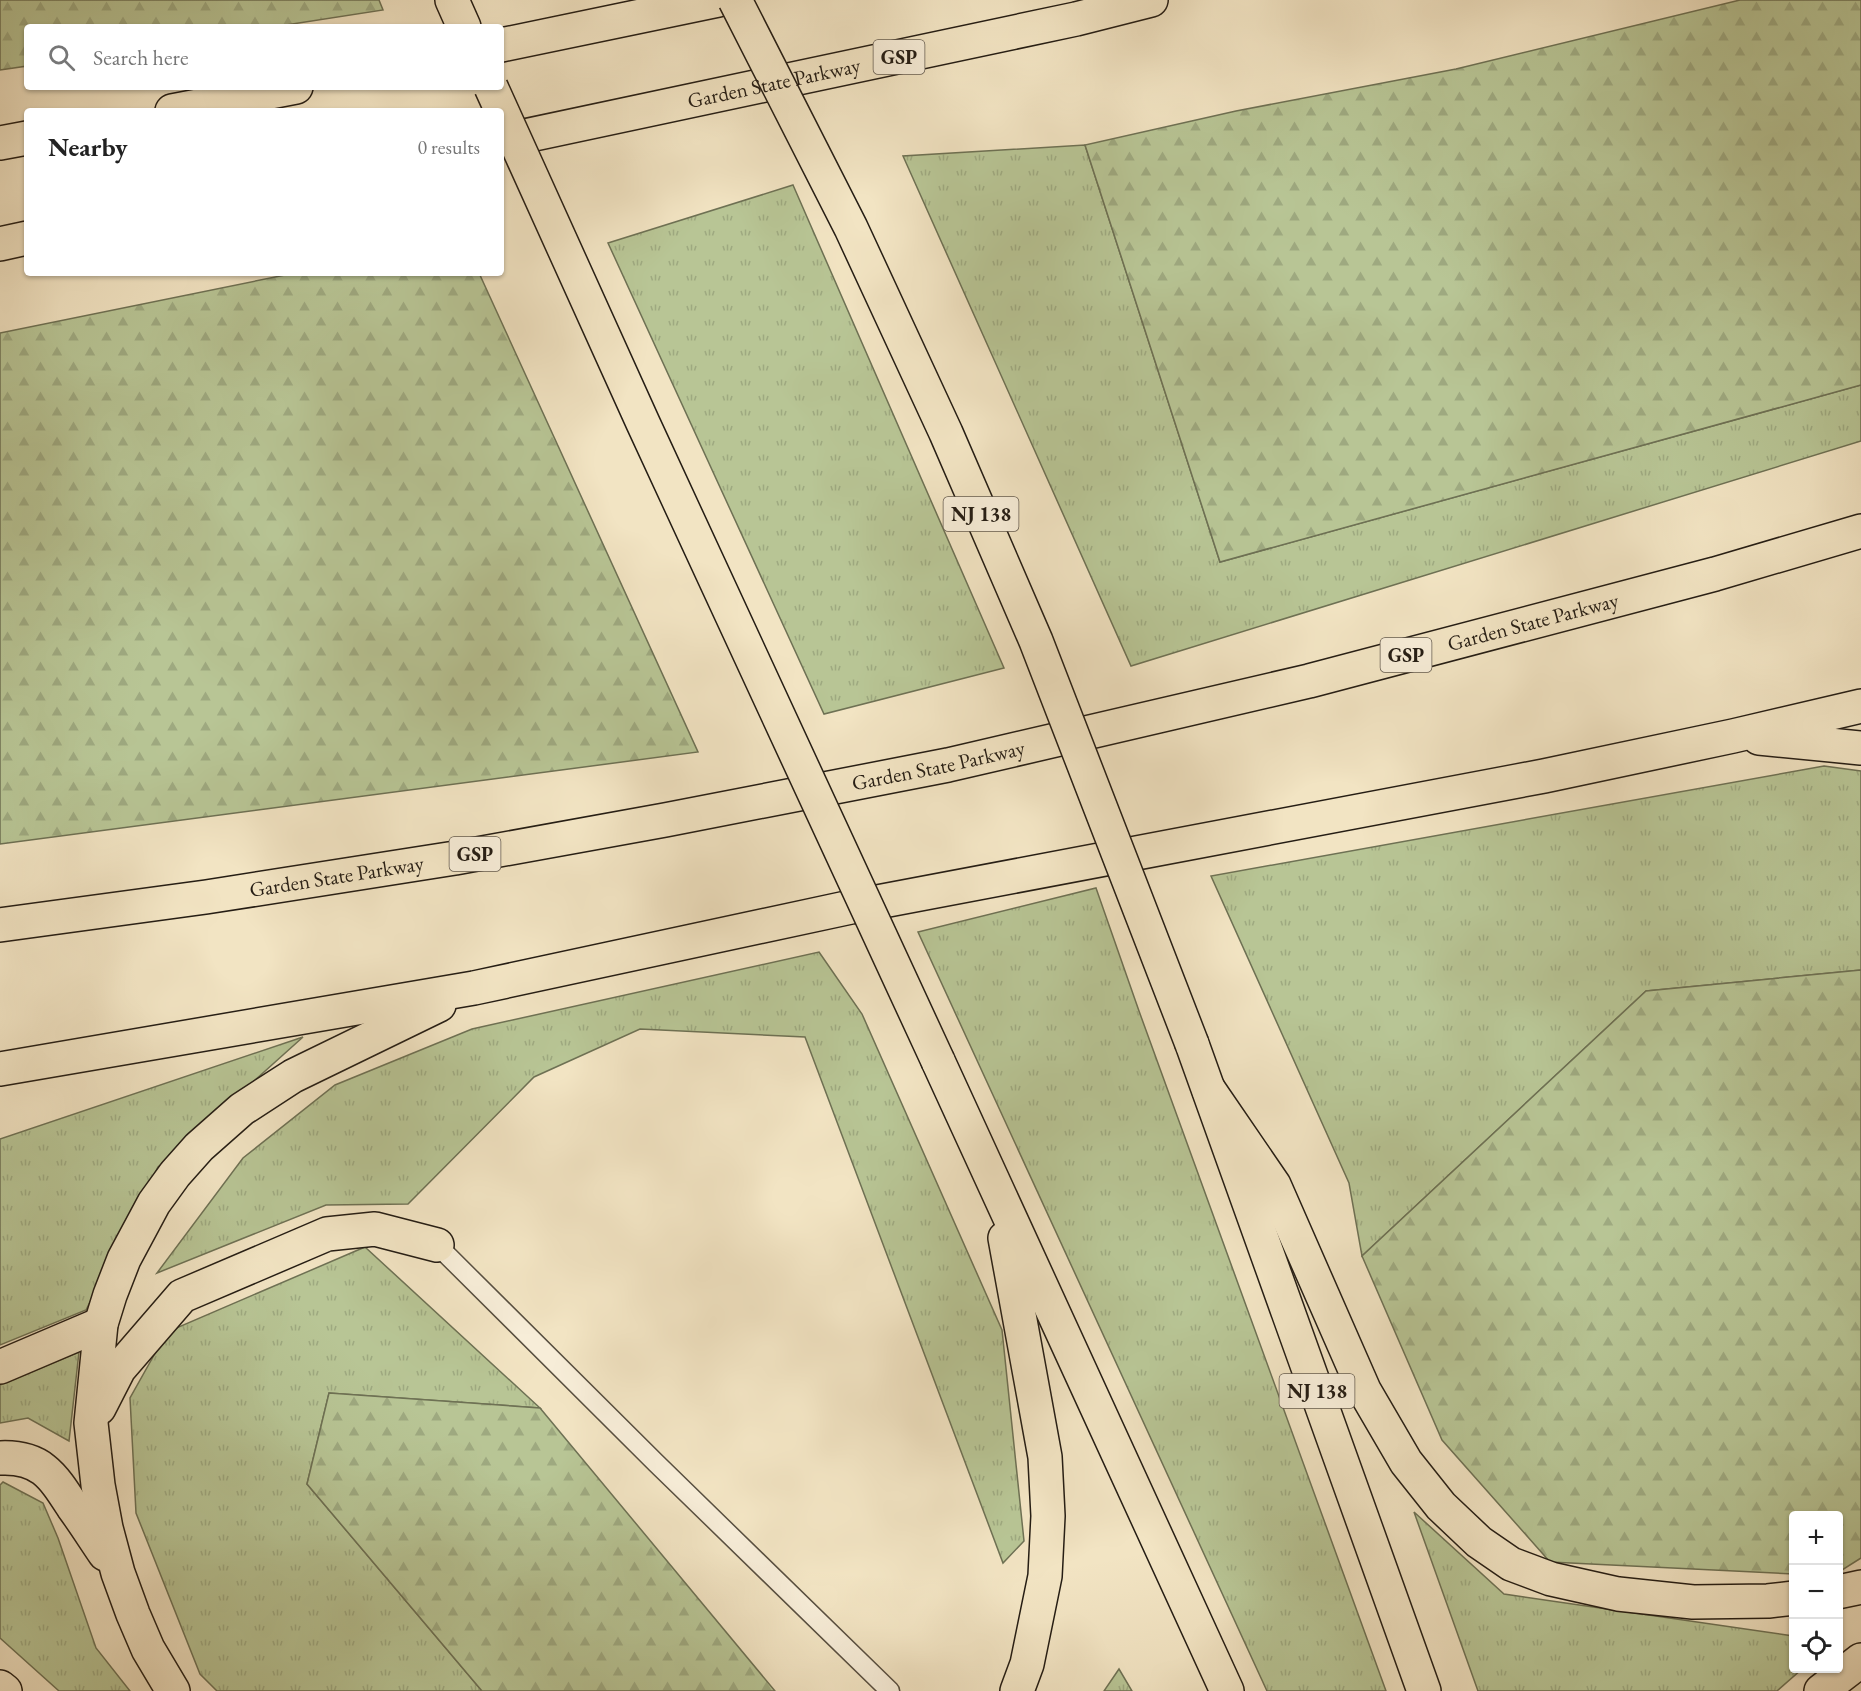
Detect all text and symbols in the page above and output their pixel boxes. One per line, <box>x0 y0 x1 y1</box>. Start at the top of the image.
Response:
search box <box>24 24 504 90</box>
road number: GSP <box>874 40 924 74</box>
icon: search <box>45 41 78 74</box>
text: Search here <box>93 43 188 72</box>
street label: Garden State Parkway <box>685 51 863 114</box>
text: Nearby <box>48 130 128 164</box>
text: 0 results <box>417 134 480 160</box>
road number: NJ 138 <box>944 497 1018 531</box>
street label: Garden State Parkway <box>1444 586 1622 657</box>
road number: GSP <box>1380 638 1432 672</box>
street label: Garden State Parkway <box>850 733 1028 796</box>
road number: GSP <box>450 837 500 871</box>
street label: Garden State Parkway <box>247 849 426 903</box>
road number: NJ 138 <box>1280 1374 1354 1408</box>
map controls <box>1789 1511 1843 1673</box>
button: + <box>1789 1511 1843 1565</box>
button: − <box>1789 1565 1843 1619</box>
button: locate <box>1789 1619 1843 1673</box>

